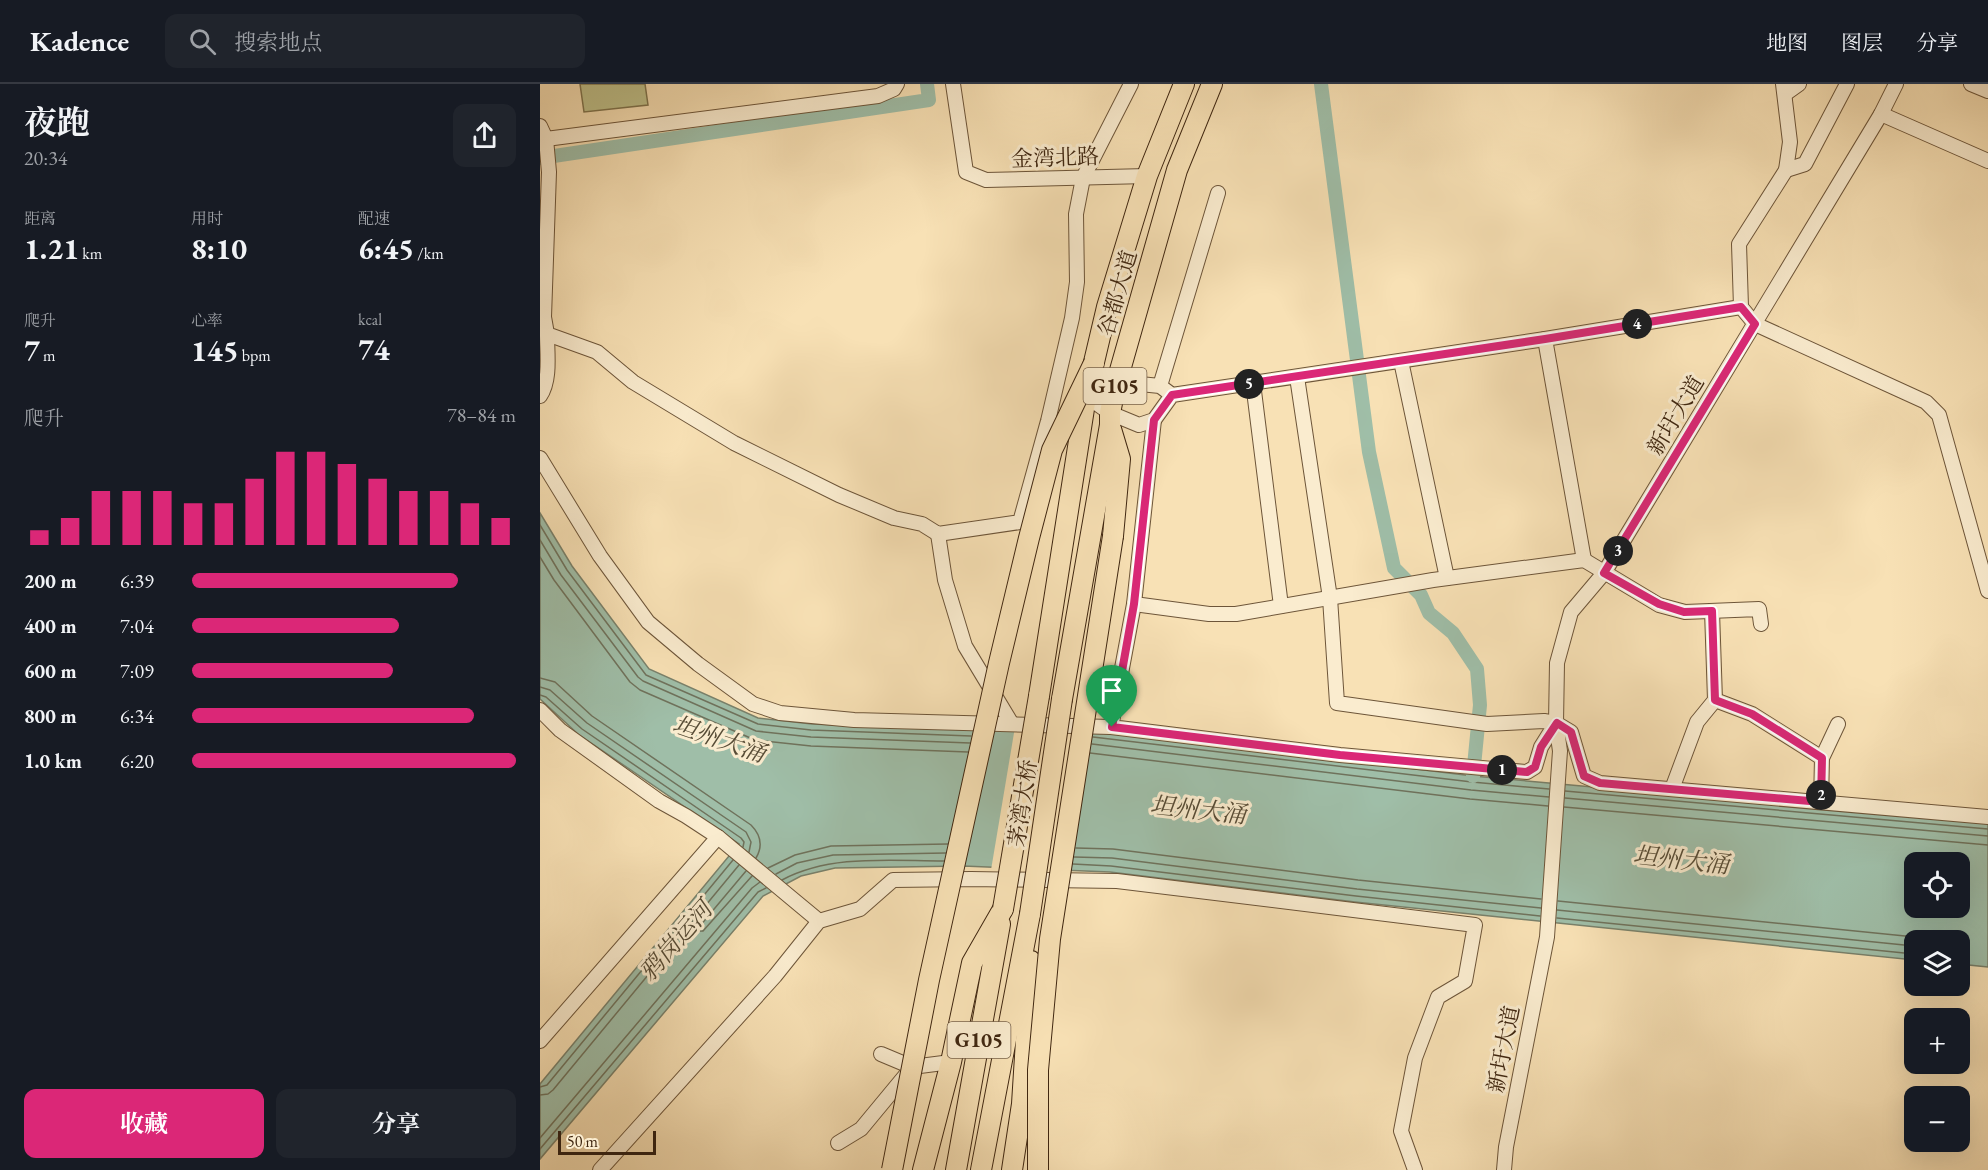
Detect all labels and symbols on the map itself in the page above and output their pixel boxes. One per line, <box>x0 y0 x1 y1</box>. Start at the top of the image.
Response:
street label: 金湾北路 <box>1011 141 1100 174</box>
street label: 谷都大道 <box>1091 247 1144 339</box>
pin: 4 <box>1622 309 1652 339</box>
road number: G105 <box>1084 368 1146 404</box>
pin: 5 <box>1234 369 1264 399</box>
street label: 新圩大道 <box>1640 370 1711 460</box>
pin: 3 <box>1603 536 1633 566</box>
pin <box>1086 665 1137 727</box>
water label: 坦州大涌 <box>669 708 772 770</box>
pin: 1 <box>1487 755 1517 785</box>
street label: 茅湾大桥 <box>1002 757 1043 849</box>
pin: 2 <box>1806 780 1836 810</box>
water label: 坦州大涌 <box>1149 789 1250 830</box>
water label: 坦州大涌 <box>1632 839 1733 880</box>
water label: 鸦岗运河 <box>632 891 721 987</box>
street label: 新圩大道 <box>1481 1003 1526 1095</box>
road number: G105 <box>948 1022 1010 1058</box>
scale bar <box>558 1128 656 1156</box>

